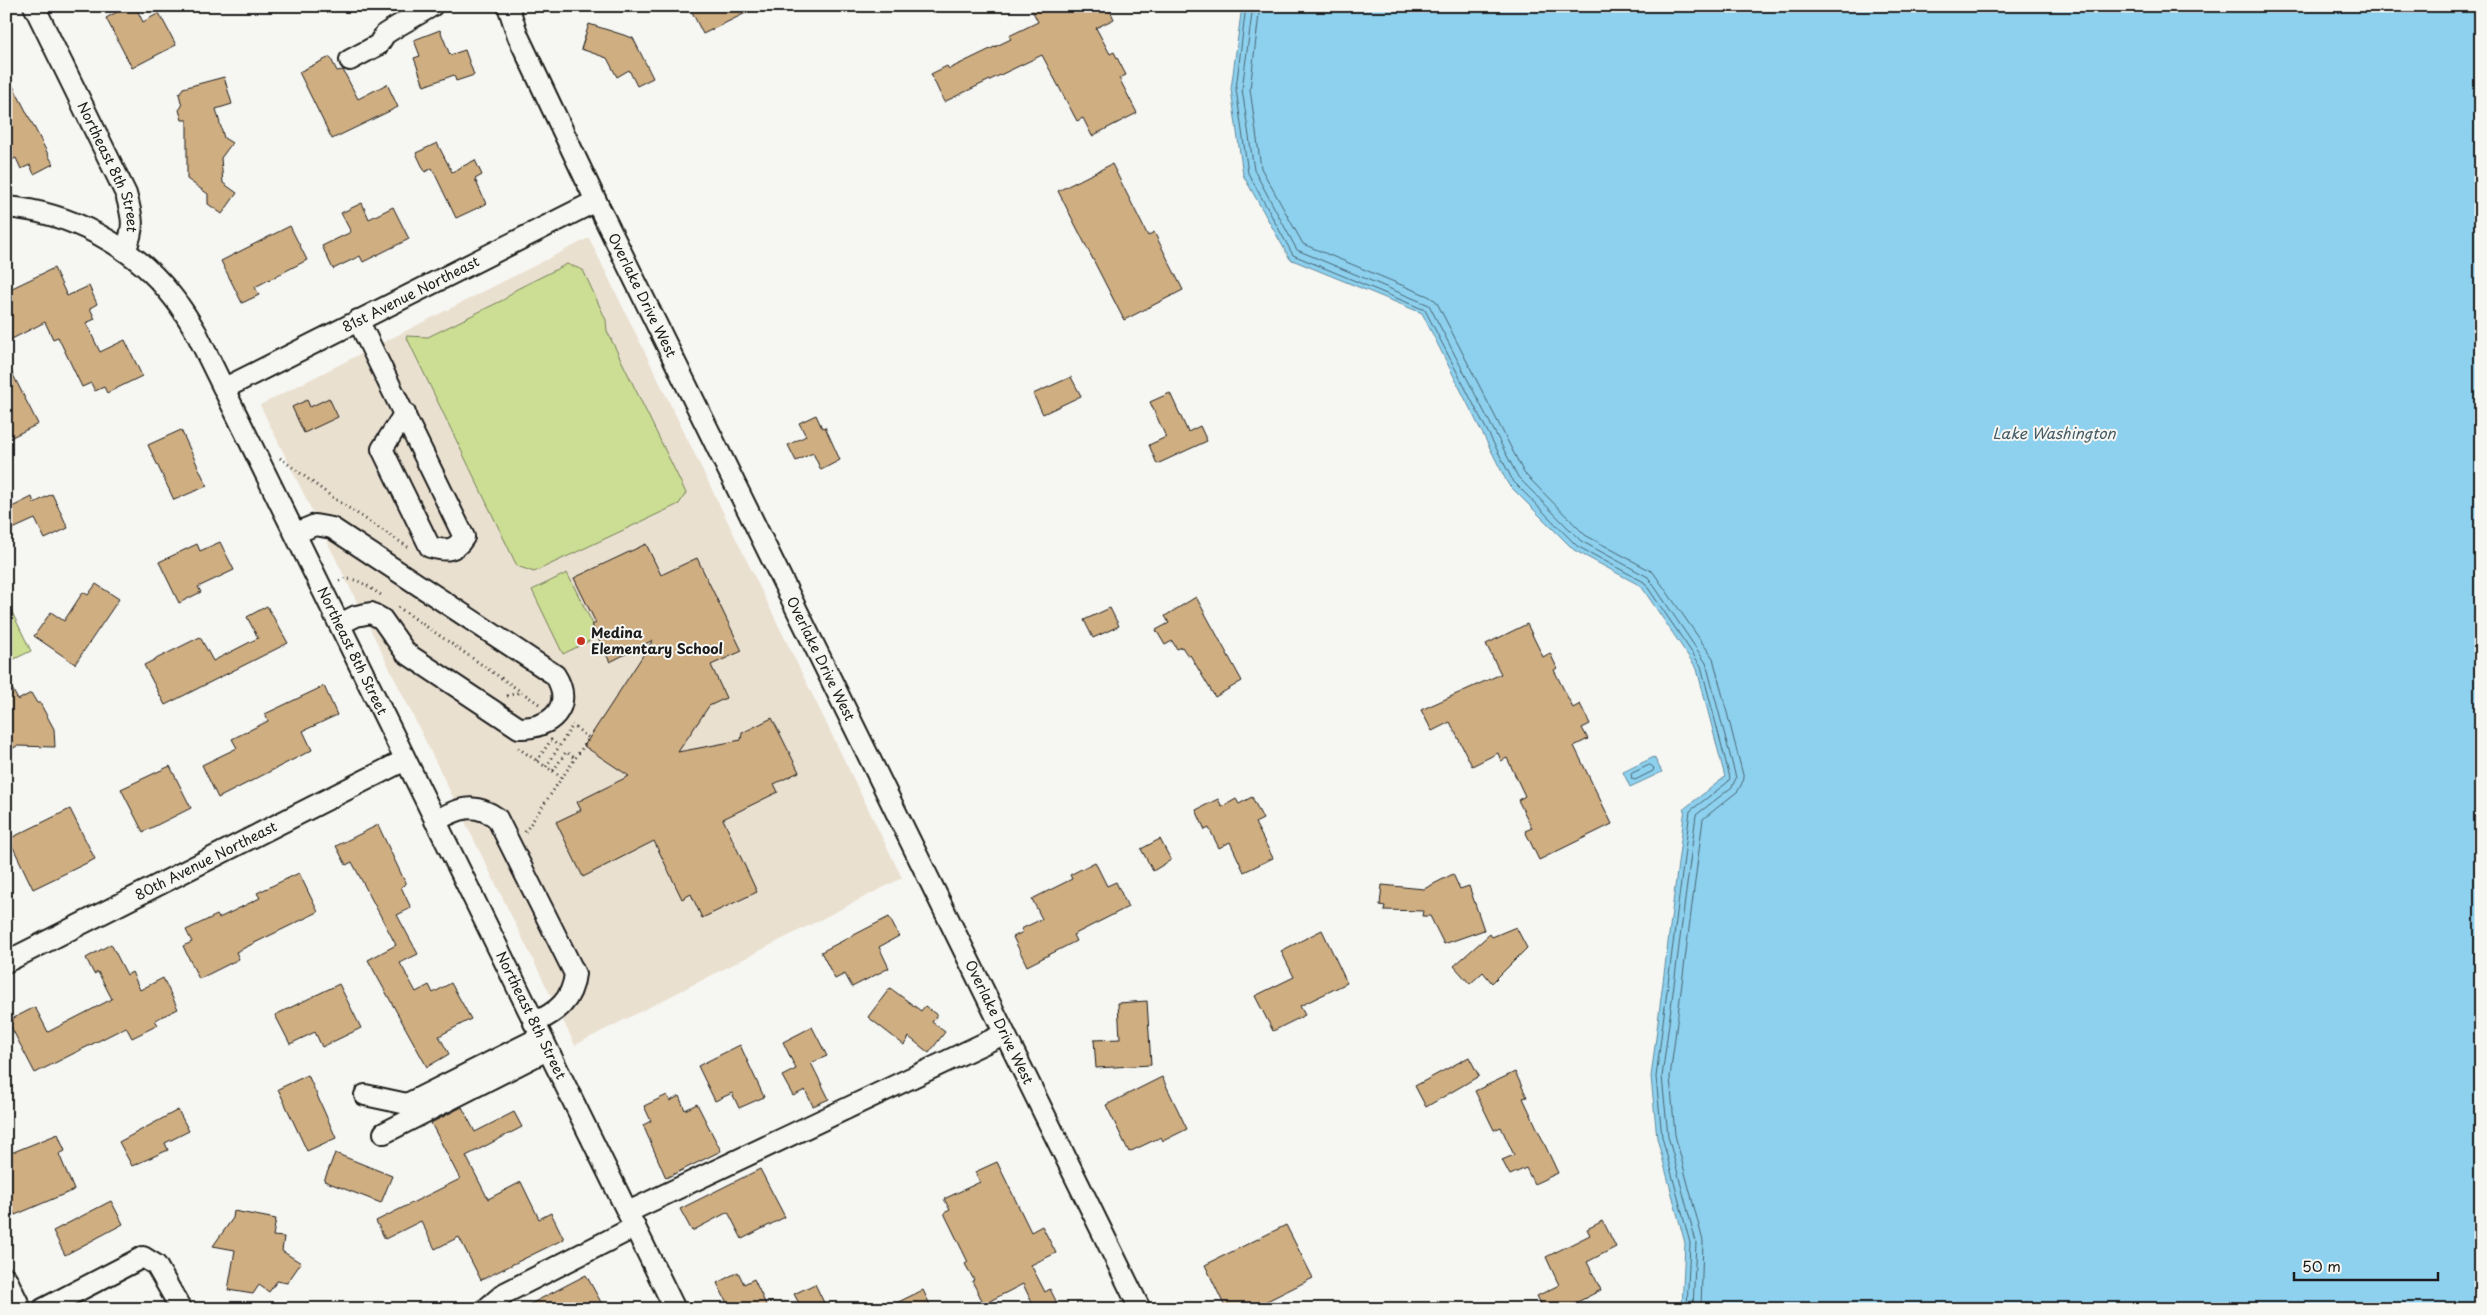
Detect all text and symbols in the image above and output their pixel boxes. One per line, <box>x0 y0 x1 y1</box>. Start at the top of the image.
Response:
street label: Northeast 8th Street <box>72 98 143 234</box>
street label: Overlake Drive West <box>603 229 682 361</box>
street label: 81st Avenue Northeast <box>338 250 483 337</box>
water label: Lake Washington <box>1992 421 2117 444</box>
street label: Northeast 8th Street <box>312 583 393 718</box>
street label: Overlake Drive West <box>782 593 861 725</box>
place label: Medina Elementary School <box>591 622 723 659</box>
marker: Medina Elementary School <box>575 635 587 647</box>
street label: 80th Avenue Northeast <box>131 815 281 905</box>
street label: Northeast 8th Street <box>491 947 572 1083</box>
street label: Overlake Drive West <box>960 956 1039 1088</box>
scale bar <box>2294 1250 2438 1282</box>
text: 50 m <box>2302 1254 2341 1277</box>

